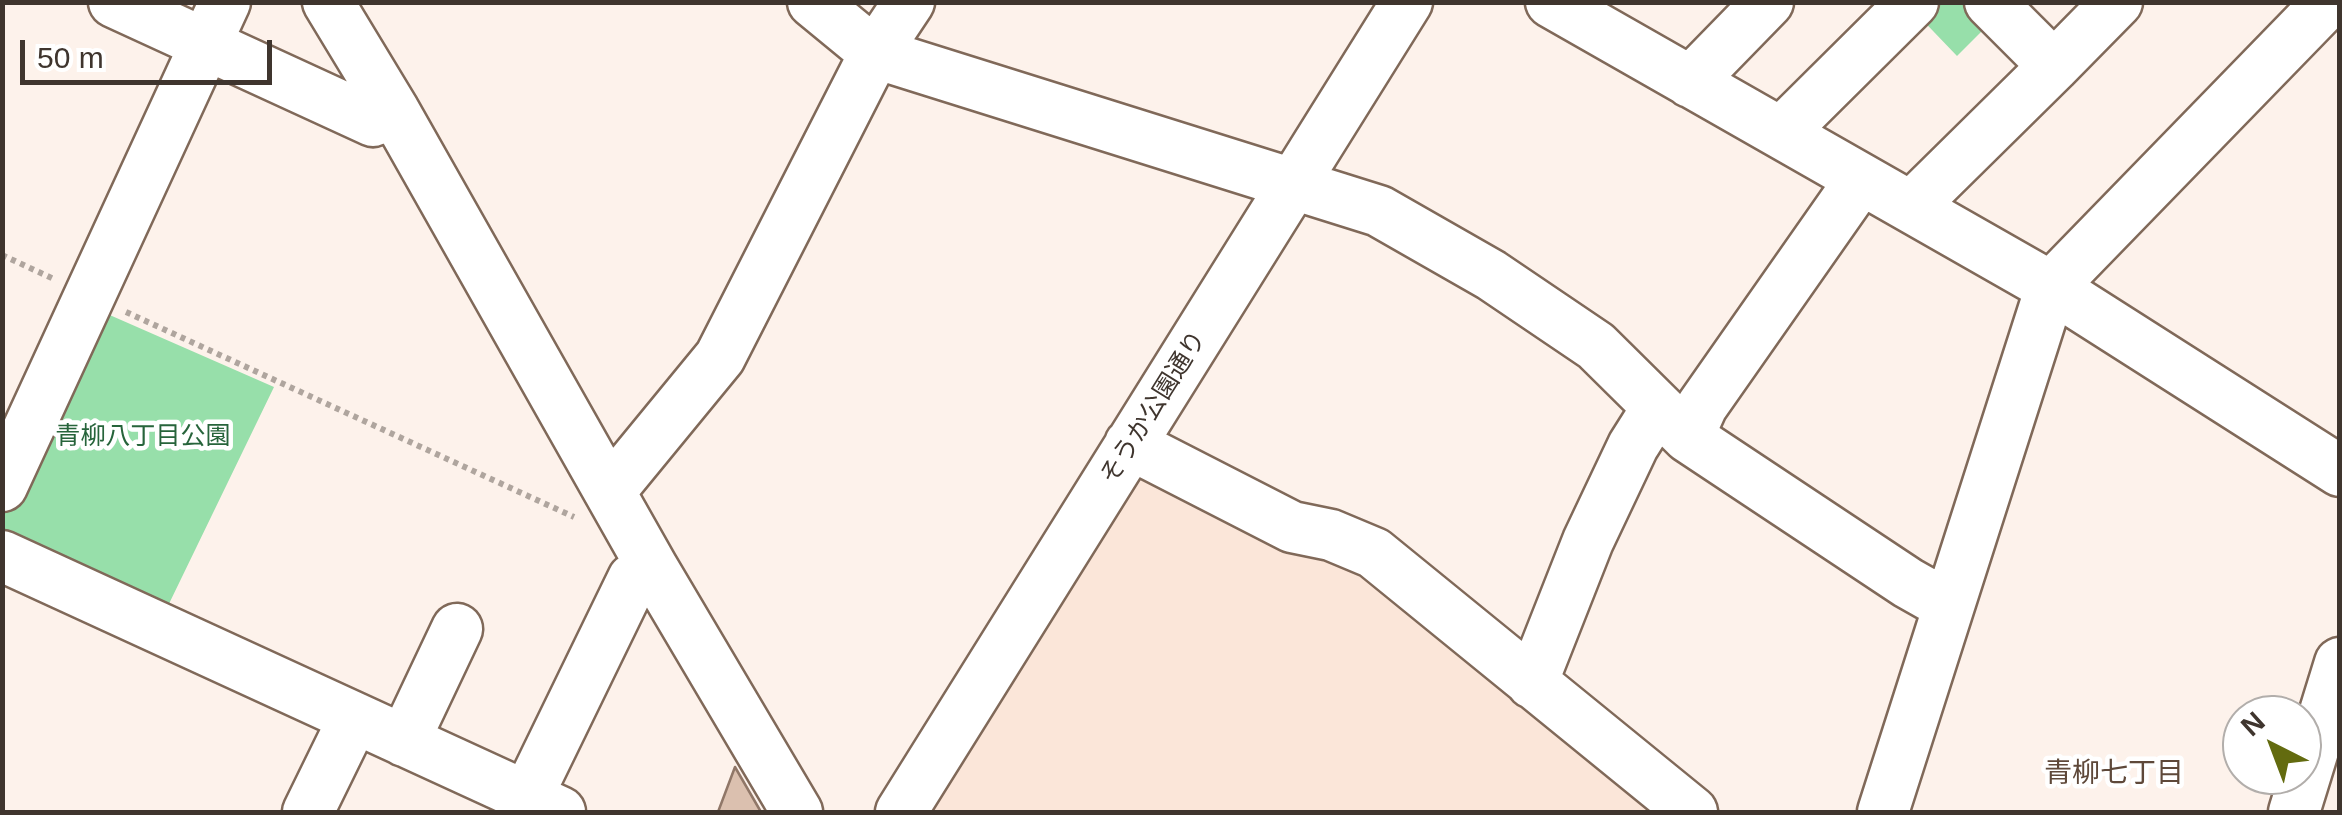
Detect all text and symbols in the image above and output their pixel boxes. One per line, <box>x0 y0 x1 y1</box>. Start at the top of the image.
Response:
scale bar <box>25 20 278 82</box>
text: 50 m <box>37 41 104 74</box>
street label: そうか公園通り <box>1095 326 1213 490</box>
park label: 青柳八丁目公園 <box>56 422 230 452</box>
north arrow <box>2222 695 2322 795</box>
text: N <box>2235 706 2271 742</box>
district label: 青柳七丁目 <box>2044 757 2184 791</box>

